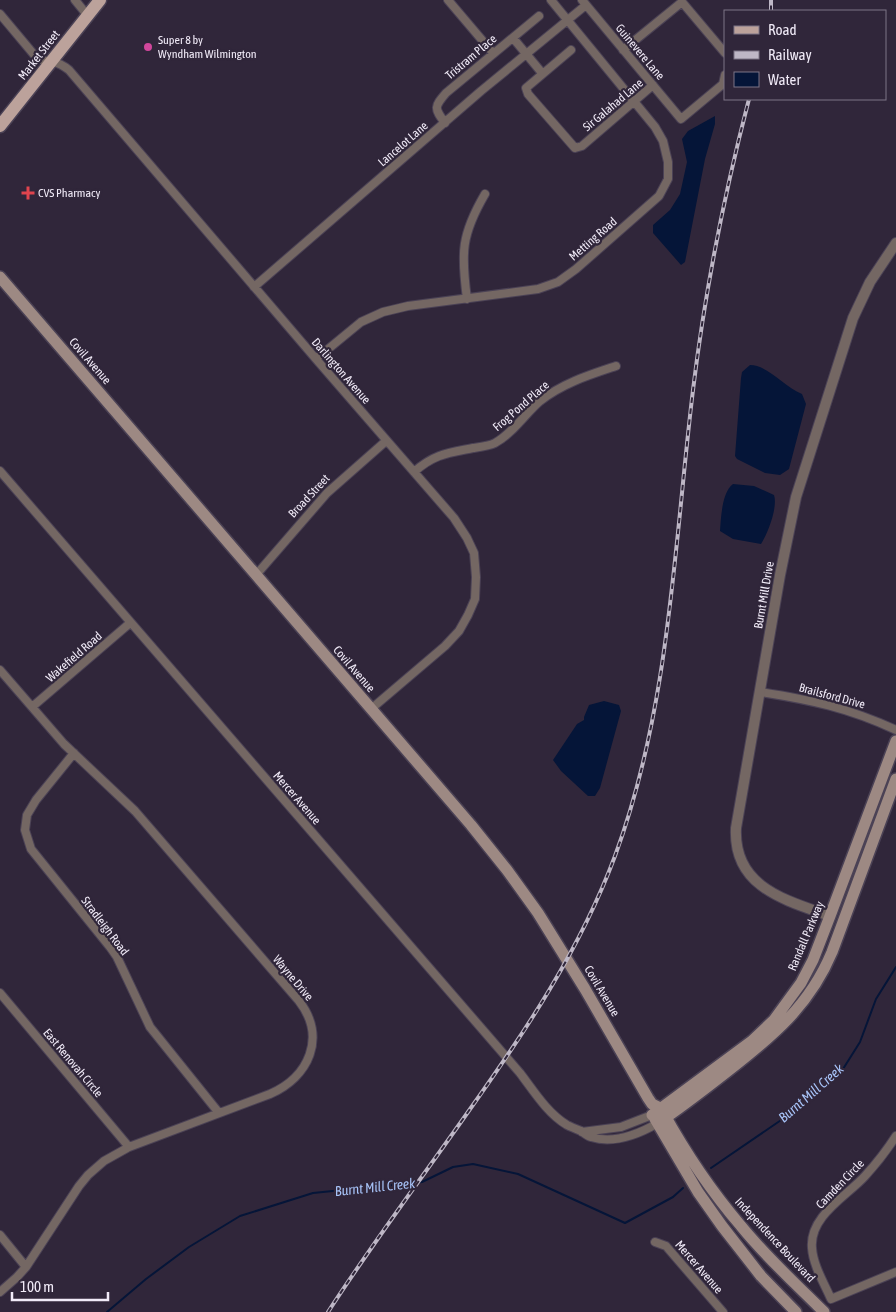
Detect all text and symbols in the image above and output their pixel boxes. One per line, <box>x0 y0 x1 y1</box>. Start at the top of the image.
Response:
legend <box>724 10 886 100</box>
street label: Guinevere Lane <box>613 21 667 83</box>
text: Road <box>768 21 797 38</box>
street label: Market Street <box>15 27 63 83</box>
street label: Tristram Place <box>443 32 499 82</box>
place label: Super 8 by Wyndham Wilmington <box>158 33 257 61</box>
marker: Super 8 by Wyndham Wilmington <box>142 41 154 53</box>
text: Railway <box>768 46 812 63</box>
text: Water <box>768 71 801 88</box>
street label: Sir Galahad Lane <box>580 76 646 134</box>
street label: Lancelot Lane <box>375 119 431 169</box>
place label: CVS Pharmacy <box>38 186 100 200</box>
marker: CVS Pharmacy <box>22 187 34 199</box>
street label: Metting Road <box>566 214 620 264</box>
street label: Covil Avenue <box>66 335 114 387</box>
street label: Darlington Avenue <box>309 335 373 407</box>
street label: Frog Pond Place <box>490 378 552 434</box>
street label: Broad Street <box>285 471 333 521</box>
street label: Burnt Mill Drive <box>751 560 777 630</box>
street label: Wakefield Road <box>43 629 105 685</box>
street label: Covil Avenue <box>330 643 378 695</box>
street label: Brailsford Drive <box>797 680 867 712</box>
street label: Mercer Avenue <box>270 769 324 827</box>
street label: Stradleigh Road <box>78 894 132 958</box>
street label: Randall Parkway <box>785 899 827 973</box>
street label: Wayne Drive <box>270 952 316 1004</box>
street label: Covil Avenue <box>581 963 623 1019</box>
street label: East Renovah Circle <box>40 1026 106 1100</box>
water label: Burnt Mill Creek <box>775 1060 847 1126</box>
street label: Camden Circle <box>813 1157 867 1211</box>
water label: Burnt Mill Creek <box>334 1175 417 1199</box>
street label: Independence Boulevard <box>732 1195 818 1285</box>
street label: Mercer Avenue <box>672 1238 726 1296</box>
scale bar <box>12 1270 109 1302</box>
text: 100 m <box>20 1278 54 1295</box>

